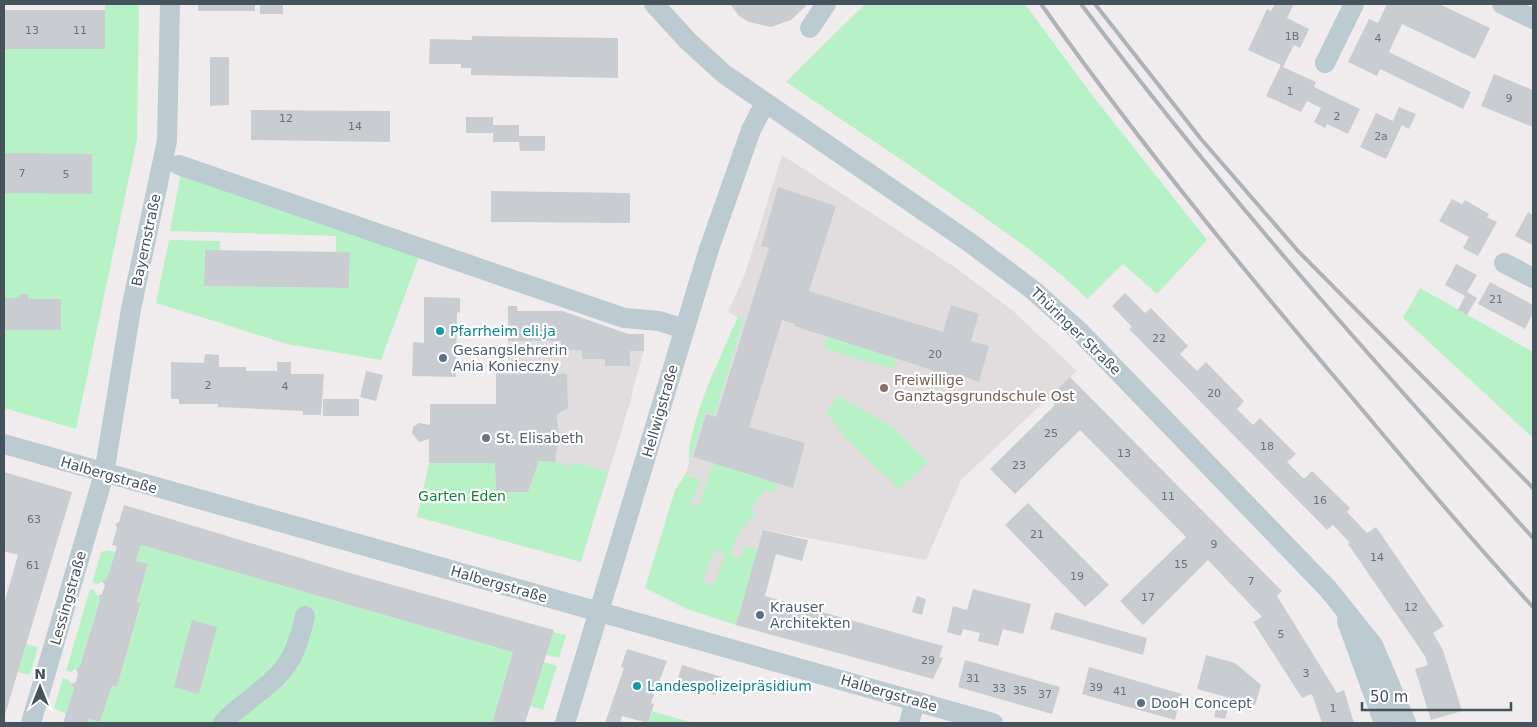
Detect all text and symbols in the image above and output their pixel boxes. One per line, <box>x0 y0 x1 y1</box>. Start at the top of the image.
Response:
house number: 13 <box>25 24 39 37</box>
house number: 11 <box>73 24 87 37</box>
house number: 1B <box>1285 30 1299 43</box>
house number: 4 <box>1375 32 1382 45</box>
house number: 1 <box>1287 85 1294 98</box>
house number: 9 <box>1506 92 1513 105</box>
house number: 2 <box>1334 110 1341 123</box>
house number: 12 <box>279 112 293 125</box>
house number: 14 <box>348 120 362 133</box>
house number: 2a <box>1374 130 1388 143</box>
house number: 7 <box>19 167 26 180</box>
house number: 5 <box>63 168 70 181</box>
street label: Bayernstraße <box>128 192 164 288</box>
street label: Thüringer Straße <box>1027 283 1124 378</box>
house number: 21 <box>1489 293 1503 306</box>
place label: Pfarrheim eli.ja <box>450 323 556 339</box>
marker: Pfarrheim eli.ja <box>434 325 446 337</box>
house number: 22 <box>1152 332 1166 345</box>
place label: Gesangslehrerin Ania Konieczny <box>453 342 567 374</box>
house number: 20 <box>928 348 942 361</box>
marker: Gesangslehrerin Ania Konieczny <box>437 352 449 364</box>
street label: Hellwigstraße <box>639 363 681 459</box>
place label: Freiwillige Ganztagsgrundschule Ost <box>894 372 1075 404</box>
house number: 2 <box>205 379 212 392</box>
house number: 4 <box>282 380 289 393</box>
marker: Freiwillige Ganztagsgrundschule Ost <box>878 382 890 394</box>
house number: 20 <box>1207 387 1221 400</box>
house number: 25 <box>1044 427 1058 440</box>
place label: St. Elisabeth <box>496 430 584 446</box>
marker: St. Elisabeth <box>480 432 492 444</box>
house number: 18 <box>1260 440 1274 453</box>
house number: 13 <box>1117 447 1131 460</box>
street label: Halbergstraße <box>59 454 159 496</box>
house number: 23 <box>1012 459 1026 472</box>
park label: Garten Eden <box>418 488 506 504</box>
house number: 11 <box>1161 490 1175 503</box>
house number: 16 <box>1313 494 1327 507</box>
house number: 63 <box>27 513 41 526</box>
house number: 21 <box>1030 528 1044 541</box>
house number: 9 <box>1211 538 1218 551</box>
street label: Lessingstraße <box>47 549 89 647</box>
house number: 14 <box>1370 551 1384 564</box>
house number: 15 <box>1174 558 1188 571</box>
house number: 61 <box>26 559 40 572</box>
street label: Halbergstraße <box>449 563 549 605</box>
house number: 19 <box>1070 570 1084 583</box>
house number: 7 <box>1248 575 1255 588</box>
house number: 17 <box>1141 591 1155 604</box>
place label: Krauser Architekten <box>770 599 851 631</box>
house number: 12 <box>1404 601 1418 614</box>
marker: Krauser Architekten <box>754 609 766 621</box>
house number: 5 <box>1278 628 1285 641</box>
house number: 29 <box>921 654 935 667</box>
north arrow <box>15 662 65 712</box>
text: N <box>34 666 46 682</box>
house number: 3 <box>1303 667 1310 680</box>
street label: Halbergstraße <box>839 672 939 714</box>
house number: 31 <box>966 672 980 685</box>
place label: Landespolizeipräsidium <box>647 678 812 694</box>
marker: Landespolizeipräsidium <box>631 680 643 692</box>
scale bar <box>1362 680 1511 712</box>
house number: 39 <box>1089 681 1103 694</box>
house number: 33 <box>992 682 1006 695</box>
house number: 35 <box>1013 684 1027 697</box>
house number: 41 <box>1113 685 1127 698</box>
house number: 37 <box>1038 688 1052 701</box>
text: 50 m <box>1370 688 1408 706</box>
place label: DooH Concept <box>1151 695 1252 711</box>
marker: DooH Concept <box>1135 697 1147 709</box>
house number: 1 <box>1330 702 1337 715</box>

